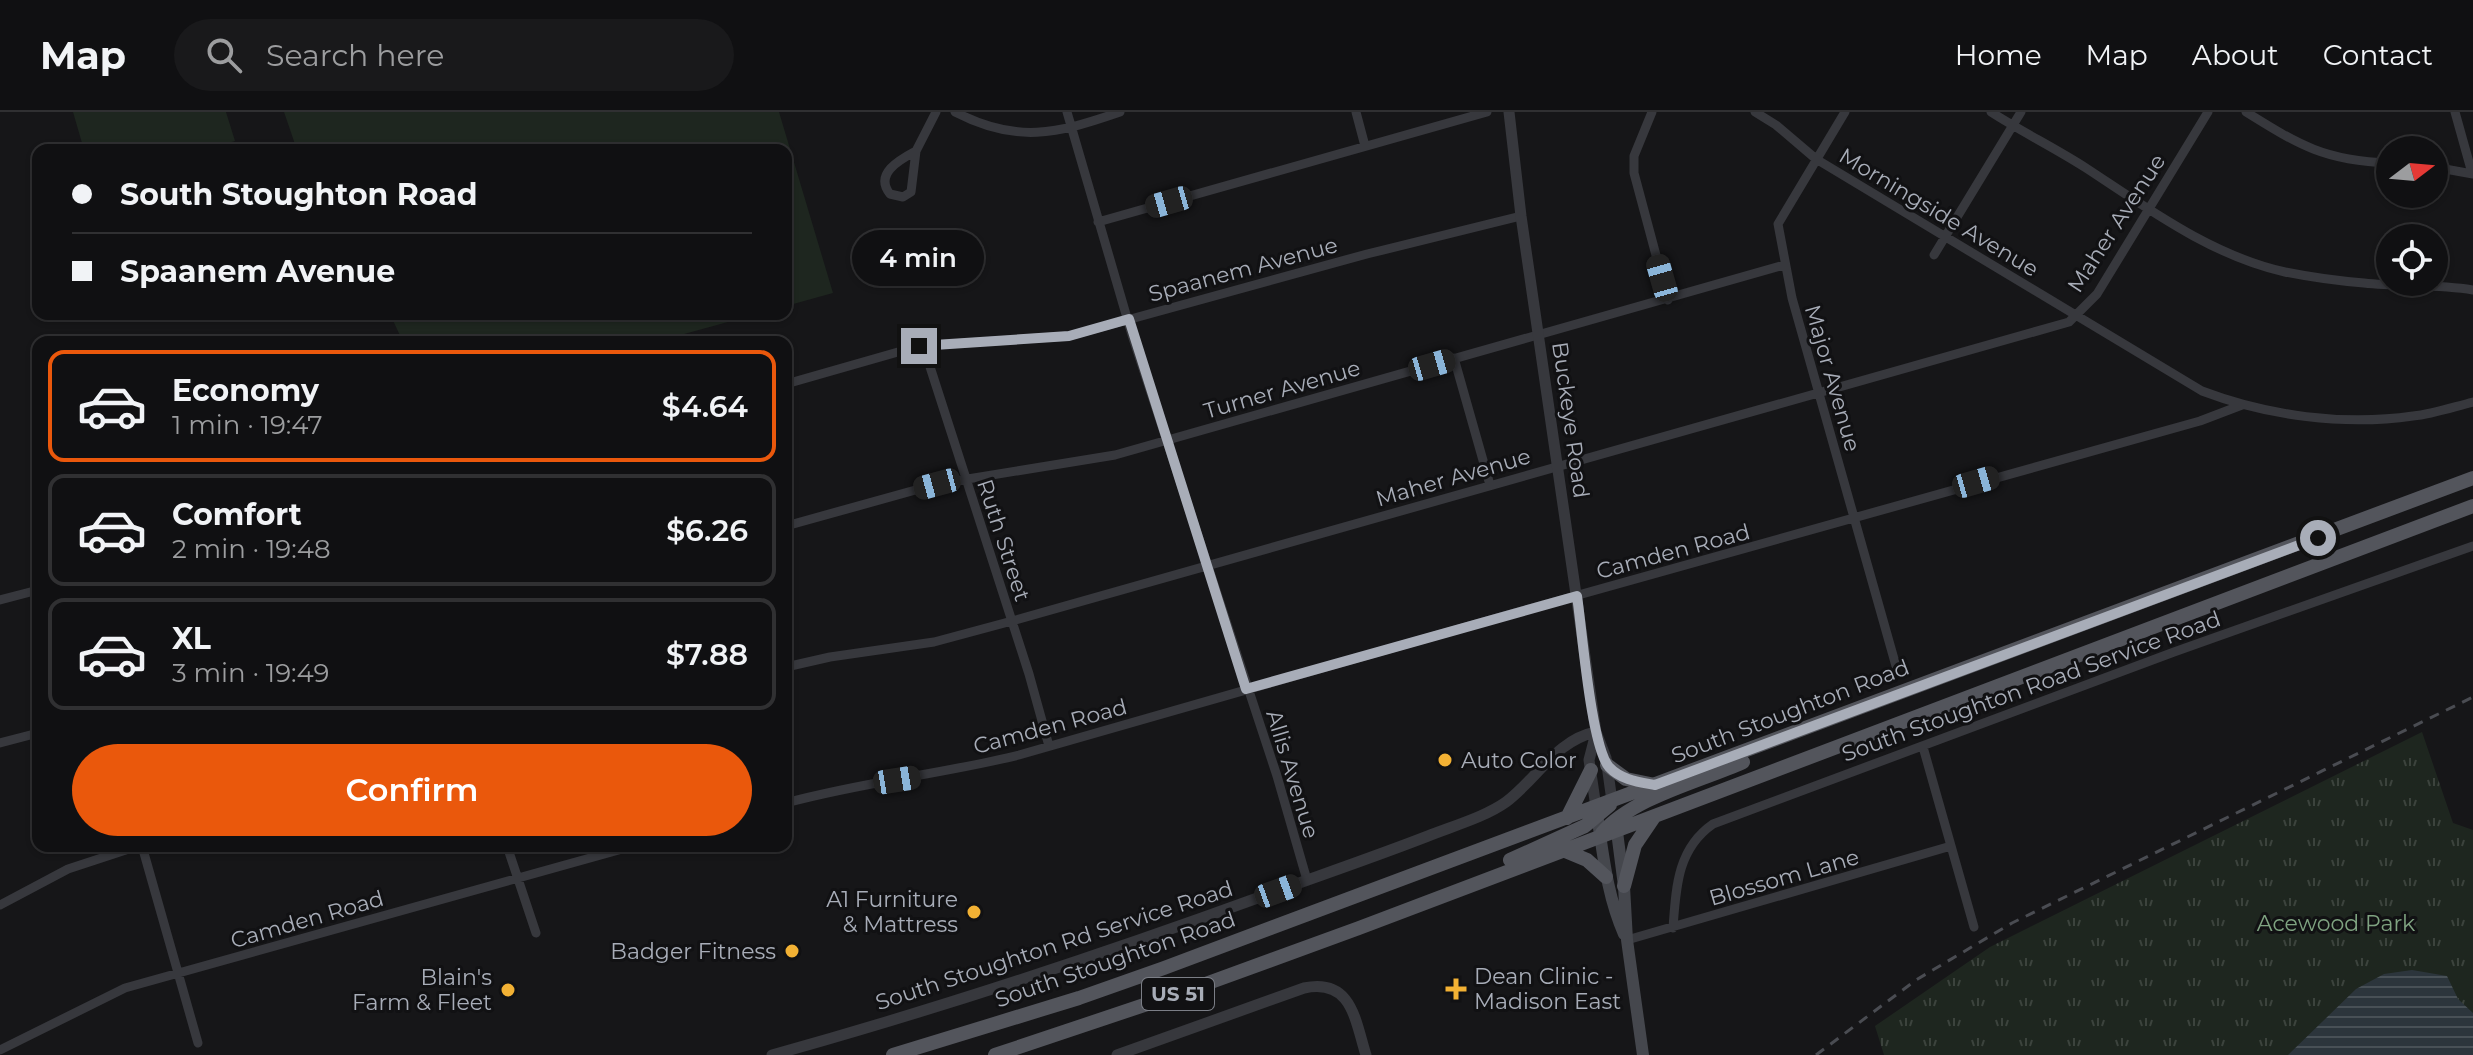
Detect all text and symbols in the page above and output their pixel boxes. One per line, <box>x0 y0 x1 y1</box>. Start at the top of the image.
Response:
search box <box>174 19 734 91</box>
text: Map <box>40 32 126 79</box>
icon: search <box>202 33 246 77</box>
text: Search here <box>266 37 444 74</box>
text: Home <box>1955 38 2042 72</box>
text: Map <box>2086 38 2148 72</box>
text: About <box>2192 38 2279 72</box>
text: Contact <box>2323 38 2433 72</box>
north arrow <box>2376 136 2448 208</box>
map controls <box>2376 136 2448 296</box>
street label: Morningside Avenue <box>1834 142 2043 283</box>
street label: Maher Avenue <box>2062 149 2171 298</box>
text: South Stoughton Road <box>120 176 478 213</box>
car <box>1143 184 1195 220</box>
button: locate <box>2376 224 2448 296</box>
callout: 4 min <box>853 230 985 286</box>
street label: Spaanem Avenue <box>1146 231 1341 308</box>
text: 4 min <box>879 242 957 274</box>
car <box>1644 252 1680 304</box>
text: Spaanem Avenue <box>120 253 395 290</box>
street label: Major Avenue <box>1799 302 1866 455</box>
route end <box>901 328 937 364</box>
street label: Buckeye Road <box>1546 340 1595 500</box>
car <box>1406 347 1458 383</box>
street label: Turner Avenue <box>1201 354 1363 425</box>
icon: car <box>76 370 148 442</box>
text: Economy <box>172 372 319 409</box>
text: $4.64 <box>662 388 748 425</box>
text: 1 min · 19:47 <box>172 409 322 441</box>
street label: Maher Avenue <box>1373 442 1534 512</box>
car <box>1950 464 2002 500</box>
car <box>911 466 963 502</box>
street label: Ruth Street <box>971 476 1036 605</box>
icon: car <box>76 494 148 566</box>
text: Comfort <box>172 496 302 533</box>
text: $6.26 <box>666 512 748 549</box>
street label: Camden Road <box>1593 518 1753 585</box>
route start <box>2300 520 2336 556</box>
text: 2 min · 19:48 <box>172 533 331 565</box>
street label: South Stoughton Road Service Road <box>1838 605 2224 768</box>
icon: car <box>76 618 148 690</box>
text: XL <box>172 620 211 657</box>
text: $7.88 <box>666 636 748 673</box>
street label: South Stoughton Road <box>1667 654 1913 769</box>
text: 3 min · 19:49 <box>172 657 329 689</box>
street label: Camden Road <box>970 693 1130 760</box>
street label: Allis Avenue <box>1260 707 1325 842</box>
button: Confirm <box>72 744 752 836</box>
place label: Auto Color <box>1461 747 1577 774</box>
marker: Auto Color <box>1436 751 1454 769</box>
car <box>871 764 923 796</box>
street label: Blossom Lane <box>1706 843 1862 912</box>
car <box>1251 872 1305 910</box>
street label: South Stoughton Rd Service Road <box>872 875 1236 1016</box>
street label: Camden Road <box>227 885 387 954</box>
place label: A1 Furniture & Mattress <box>826 886 958 938</box>
marker: A1 Furniture & Mattress <box>965 903 983 921</box>
street label: South Stoughton Road <box>991 906 1239 1013</box>
park label: Acewood Park <box>2257 910 2416 937</box>
place label: Badger Fitness <box>610 938 776 965</box>
marker: Badger Fitness <box>783 942 801 960</box>
place label: Dean Clinic - Madison East <box>1474 963 1621 1015</box>
place label: Blain's Farm & Fleet <box>352 964 492 1016</box>
road number: US 51 <box>1142 978 1214 1010</box>
marker: Dean Clinic - Madison East <box>1445 978 1467 1000</box>
marker: Blain's Farm & Fleet <box>499 981 517 999</box>

